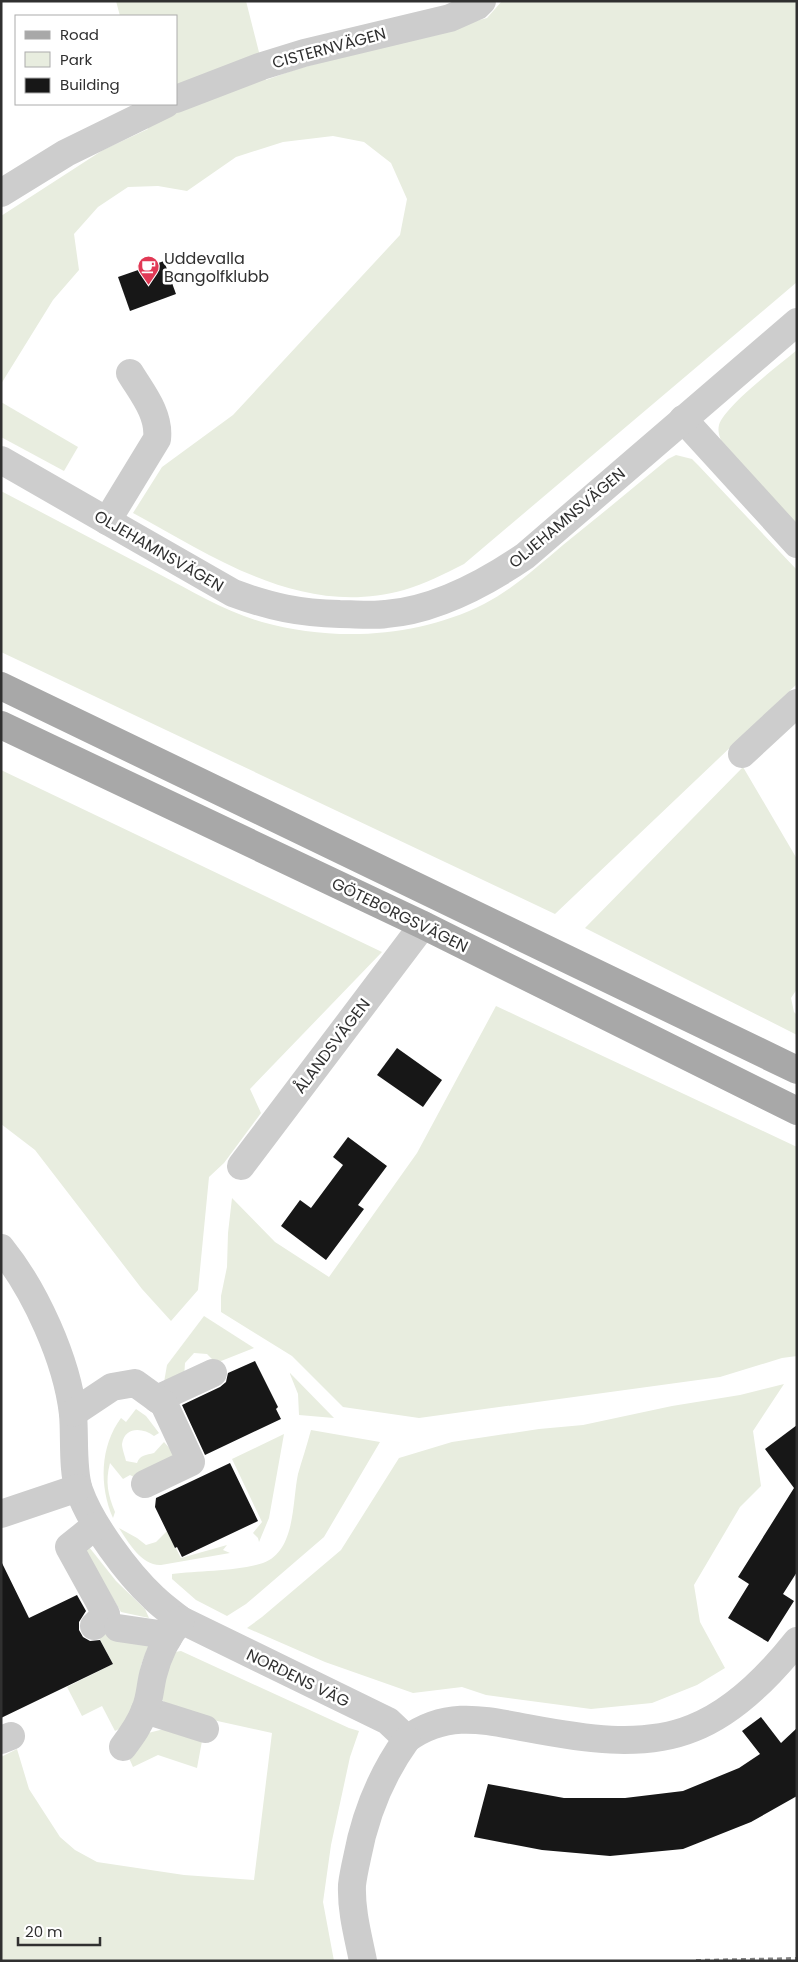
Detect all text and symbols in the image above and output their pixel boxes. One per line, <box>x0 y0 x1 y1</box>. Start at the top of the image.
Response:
legend <box>15 15 178 105</box>
street label: CISTERNVÄGEN <box>270 22 388 74</box>
text: Road <box>60 24 99 45</box>
text: Park <box>60 49 92 70</box>
text: Building <box>60 74 120 95</box>
place label: Uddevalla Bangolfklubb <box>164 247 269 288</box>
cafe icon: Uddevalla Bangolfklubb <box>136 255 160 286</box>
street label: OLJEHAMNSVÄGEN <box>504 462 630 574</box>
street label: OLJEHAMNSVÄGEN <box>90 505 228 597</box>
street label: GÖTEBORGSVÄGEN <box>328 872 472 958</box>
street label: ÅLANDSVÄGEN <box>289 994 375 1098</box>
street label: NORDENS VÄG <box>243 1643 353 1713</box>
scale bar <box>18 1914 100 1946</box>
text: 20 m <box>25 1921 63 1942</box>

